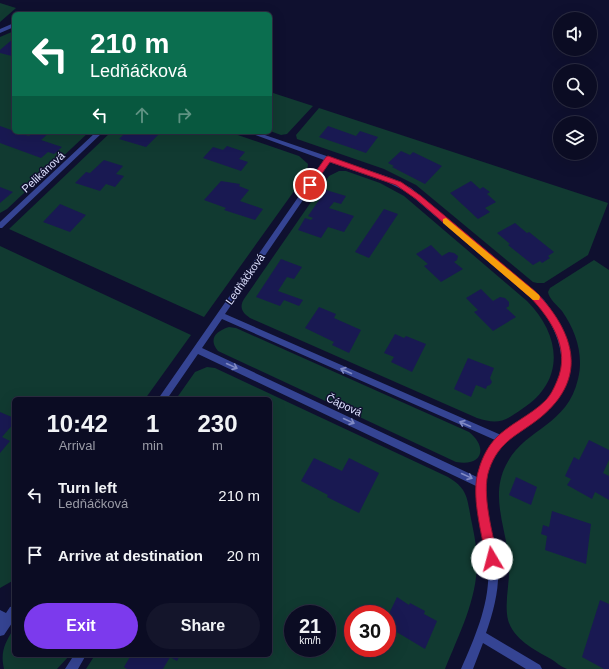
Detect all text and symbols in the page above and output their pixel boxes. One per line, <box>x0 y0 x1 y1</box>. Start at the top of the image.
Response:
map controls <box>553 12 597 160</box>
button: sound <box>553 12 597 56</box>
icon: left <box>24 28 76 80</box>
text: 210 m <box>90 28 169 59</box>
text: Ledňáčková <box>90 61 187 81</box>
button: search <box>553 64 597 108</box>
icon: left <box>89 104 111 126</box>
icon: ahead <box>131 104 153 126</box>
icon: right <box>173 104 195 126</box>
button: layers <box>553 116 597 160</box>
street label: Pelikánová <box>19 149 67 195</box>
pin <box>293 168 327 202</box>
icon: arrive <box>299 174 321 196</box>
street label: Ledňáčková <box>223 251 267 307</box>
one-way arrow <box>225 363 237 370</box>
one-way arrow <box>341 367 353 374</box>
street label: Čápová <box>324 392 365 419</box>
text: 10:42 <box>46 410 108 437</box>
text: 1 <box>146 410 159 437</box>
text: 230 <box>198 410 238 437</box>
one-way arrow <box>343 418 355 425</box>
one-way arrow <box>459 419 471 427</box>
text: Arrival <box>59 438 96 453</box>
text: min <box>142 438 163 453</box>
text: m <box>212 438 223 453</box>
one-way arrow <box>461 473 473 480</box>
text: Turn left <box>58 479 117 496</box>
icon: left <box>24 484 46 506</box>
text: 210 m <box>218 487 260 504</box>
text: Ledňáčková <box>58 496 128 511</box>
position arrow <box>471 538 513 580</box>
icon: arrive <box>24 544 46 566</box>
text: Arrive at destination <box>58 547 203 564</box>
text: 20 m <box>227 547 260 564</box>
button: Exit <box>24 603 138 649</box>
button: Share <box>146 603 260 649</box>
speed limit sign: 30 <box>344 605 396 657</box>
text: 21 <box>299 615 321 637</box>
text: km/h <box>299 635 321 646</box>

